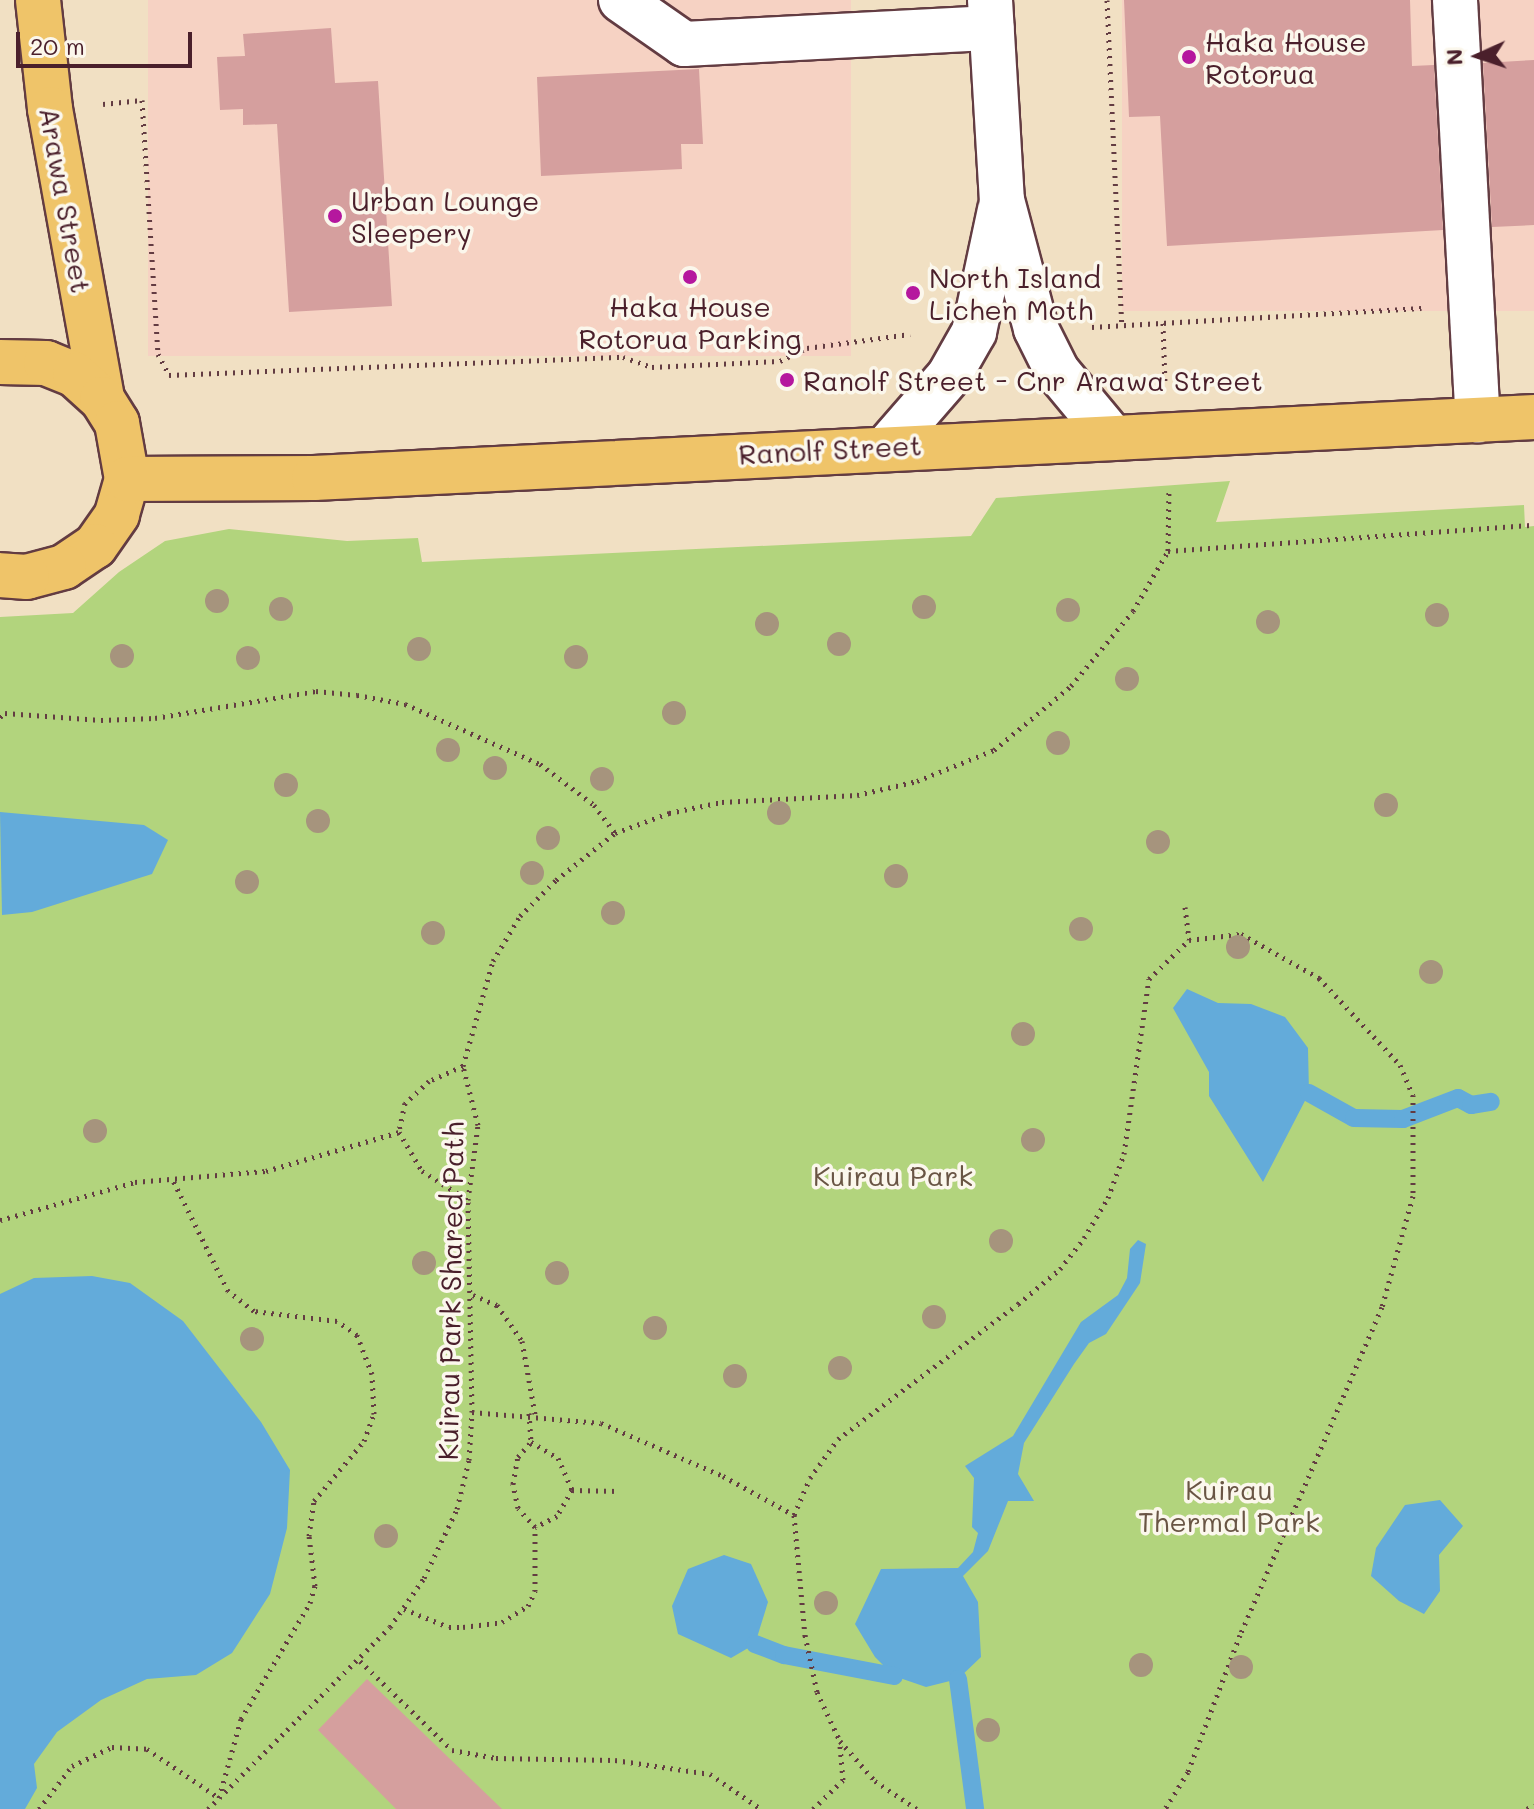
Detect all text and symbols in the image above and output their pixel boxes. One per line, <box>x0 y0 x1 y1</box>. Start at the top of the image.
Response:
scale bar <box>20 16 196 66</box>
north arrow <box>1438 16 1518 96</box>
place label: Haka House Rotorua <box>1205 24 1367 90</box>
text: 20 m <box>30 30 85 61</box>
marker: Haka House Rotorua <box>1180 48 1198 66</box>
text: N <box>1439 48 1468 66</box>
street label: Arawa Street <box>33 104 99 296</box>
place label: Urban Lounge Sleepery <box>351 183 539 249</box>
marker: Urban Lounge Sleepery <box>326 207 344 225</box>
place label: North Island Lichen Moth <box>929 260 1101 326</box>
marker: Haka House Rotorua Parking <box>681 268 699 286</box>
marker: North Island Lichen Moth <box>904 284 922 302</box>
place label: Haka House Rotorua Parking <box>578 289 802 355</box>
place label: Ranolf Street - Cnr Arawa Street <box>803 363 1263 397</box>
marker: Ranolf Street - Cnr Arawa Street <box>778 371 796 389</box>
street label: Ranolf Street <box>737 427 923 471</box>
street label: Kuirau Park Shared Path <box>430 1121 470 1461</box>
park label: Kuirau Park <box>813 1158 973 1192</box>
park label: Kuirau Thermal Park <box>1138 1472 1320 1538</box>

